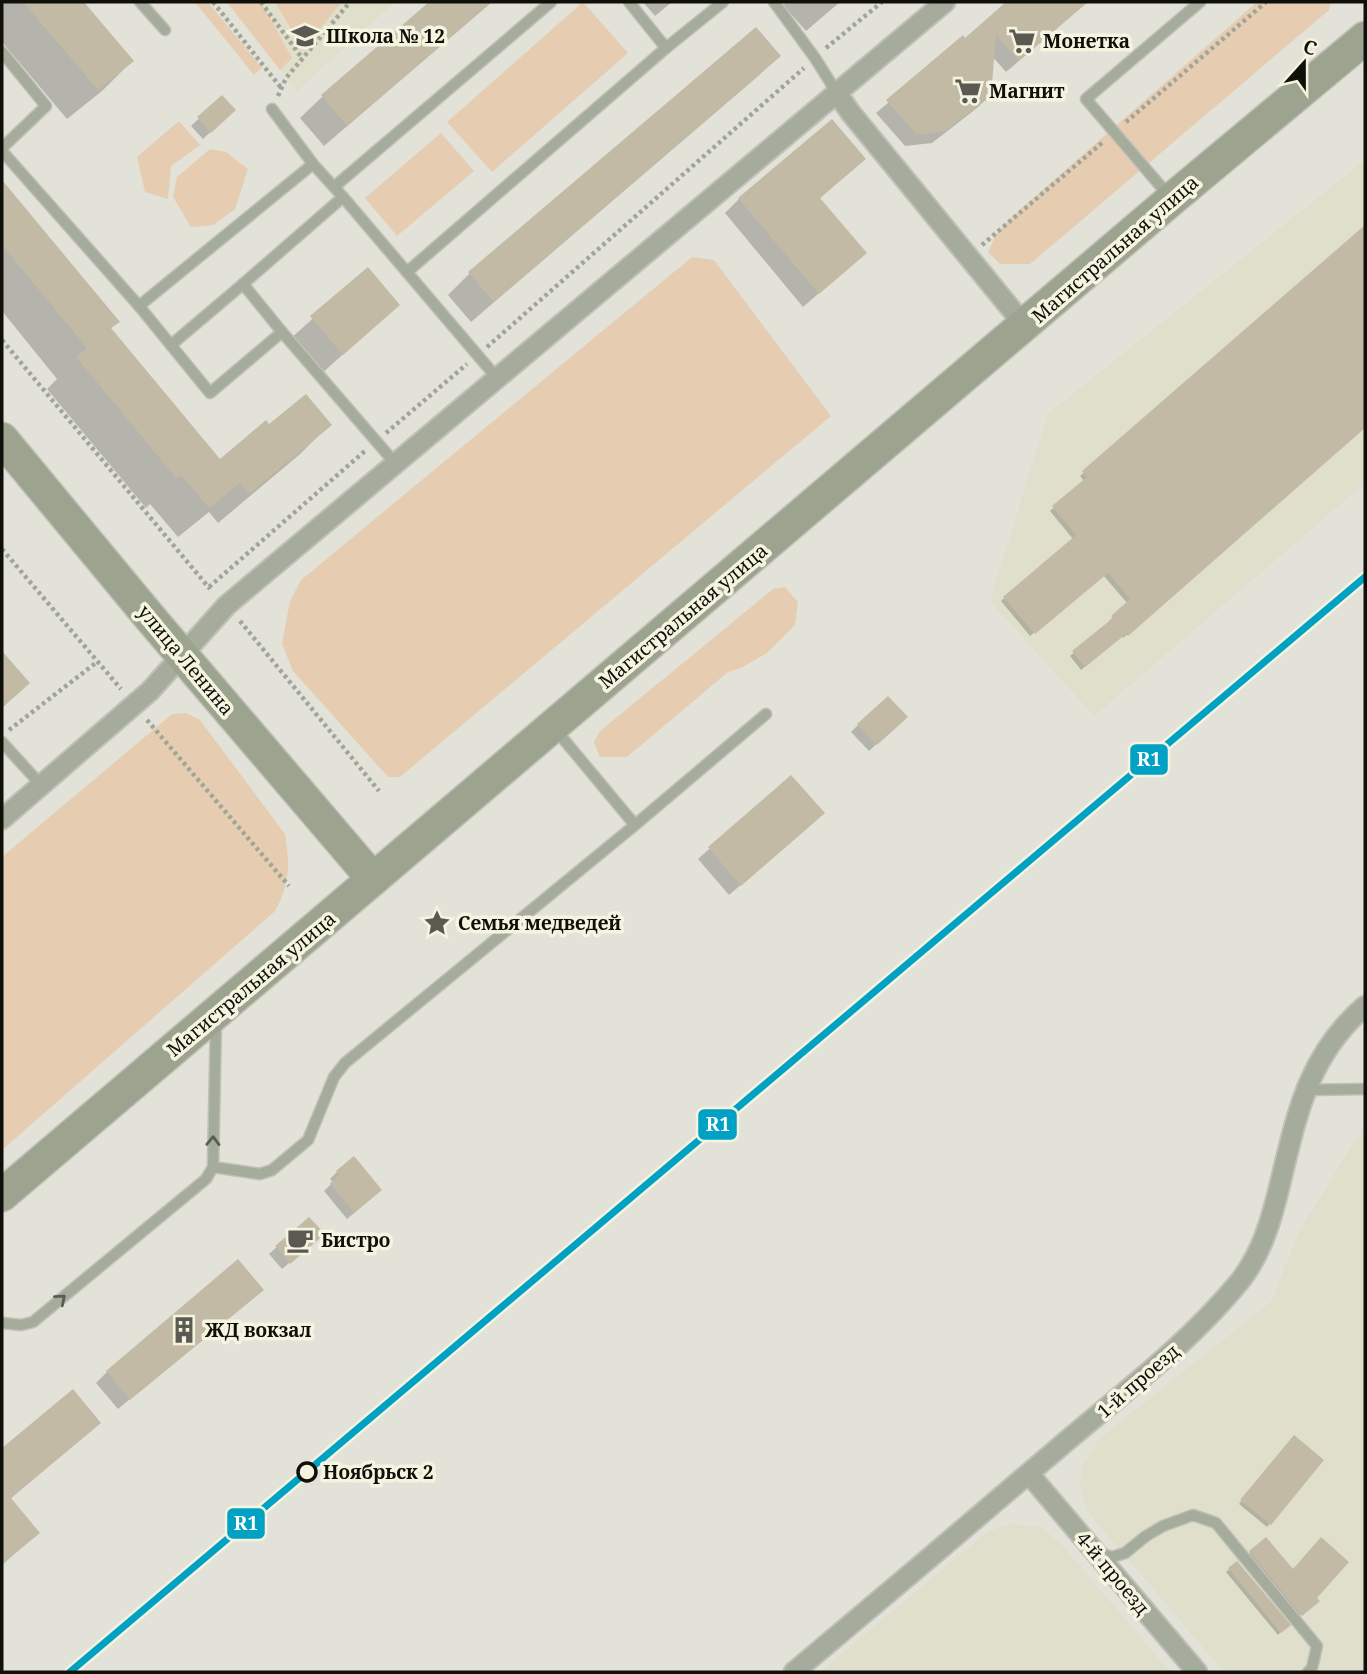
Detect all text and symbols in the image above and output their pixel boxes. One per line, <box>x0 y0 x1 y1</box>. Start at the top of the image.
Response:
school or university icon: Школа № 12 <box>290 21 320 51</box>
place label: Школа № 12 <box>326 23 445 49</box>
supermarket icon: Монетка <box>1007 26 1037 56</box>
place label: Монетка <box>1043 28 1130 54</box>
north arrow <box>1269 28 1339 98</box>
text: С <box>1300 33 1321 62</box>
supermarket icon: Магнит <box>953 76 983 106</box>
place label: Магнит <box>989 78 1065 104</box>
street label: Магистральная улица <box>1026 169 1204 329</box>
street label: Магистральная улица <box>593 538 773 694</box>
street label: улица Ленина <box>132 599 240 721</box>
line badge: R1 <box>1129 743 1169 776</box>
text: R1 <box>1137 746 1161 772</box>
street label: Магистральная улица <box>161 906 341 1062</box>
place icon: Семья медведей <box>422 908 452 938</box>
place label: Семья медведей <box>458 910 621 936</box>
line badge: R1 <box>697 1108 738 1141</box>
text: R1 <box>706 1111 730 1137</box>
one-way arrow <box>206 1136 221 1147</box>
cafe icon: Бистро <box>285 1225 315 1255</box>
place label: Бистро <box>321 1227 390 1253</box>
one-way arrow <box>53 1295 66 1307</box>
building icon: ЖД вокзал <box>169 1315 199 1345</box>
place label: ЖД вокзал <box>205 1317 312 1343</box>
street label: 1-й проезд <box>1091 1338 1185 1424</box>
place label: Ноябрьск 2 <box>323 1459 434 1485</box>
marker: Ноябрьск 2 <box>297 1462 317 1482</box>
line badge: R1 <box>226 1507 266 1540</box>
text: R1 <box>234 1510 258 1536</box>
street label: 4-й проезд <box>1071 1526 1156 1620</box>

